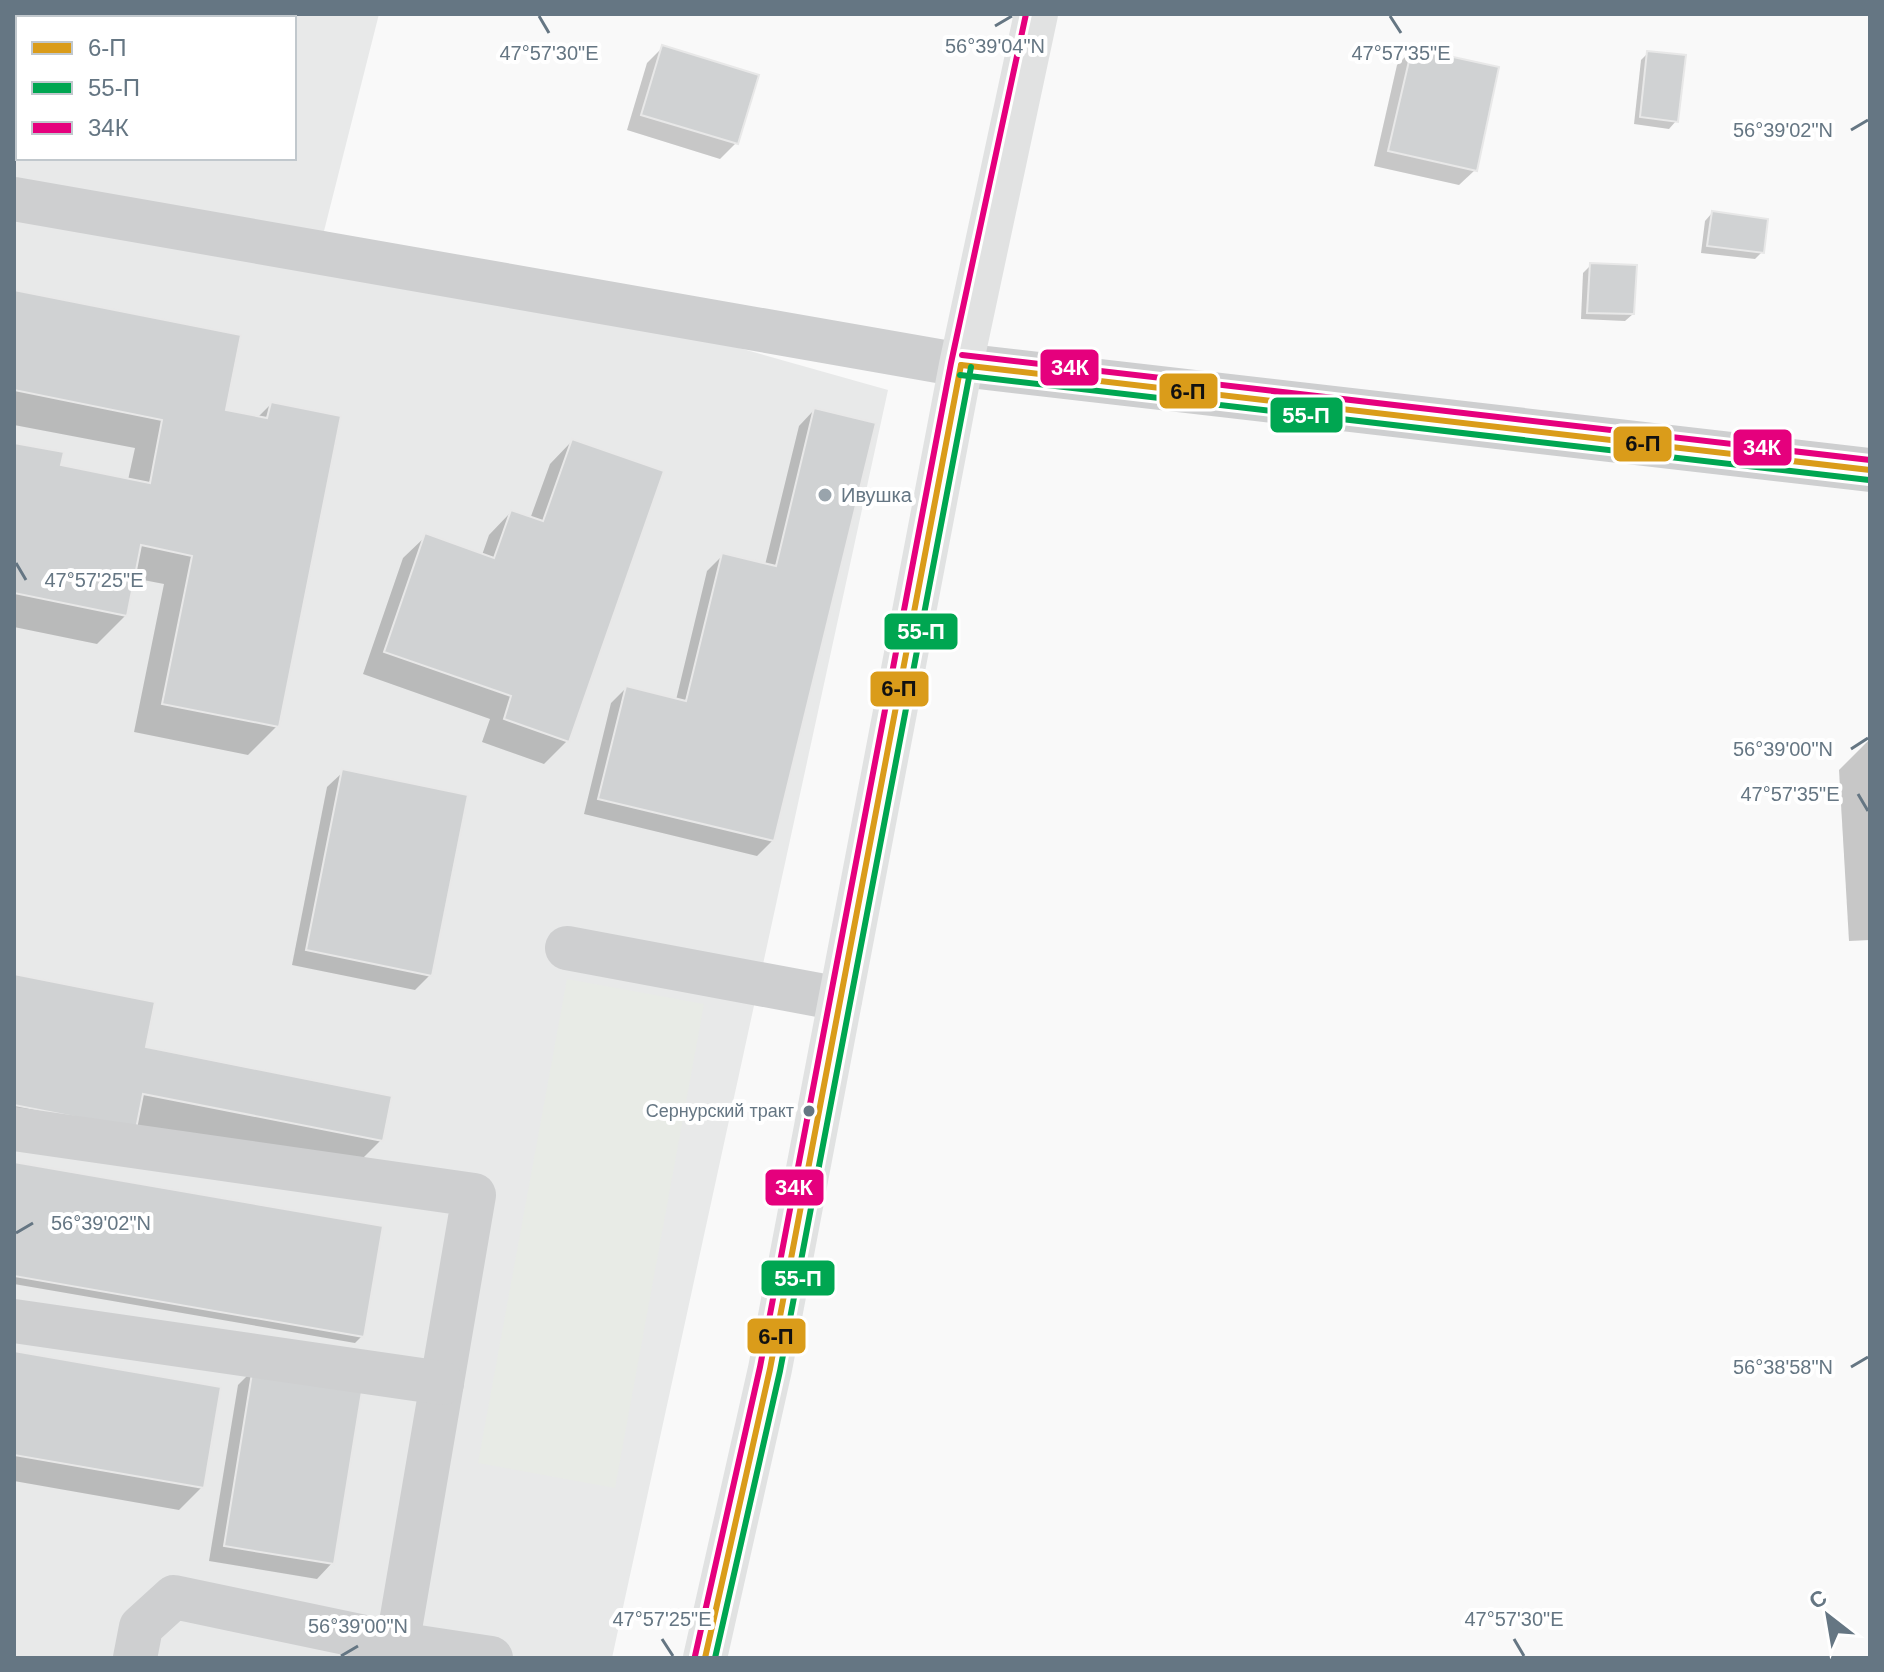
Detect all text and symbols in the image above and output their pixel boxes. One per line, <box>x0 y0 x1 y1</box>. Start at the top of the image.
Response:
legend <box>16 16 296 160</box>
text: 6-П <box>88 34 127 61</box>
text: 56°39'04"N <box>945 35 1045 57</box>
text: 47°57'30"E <box>500 42 599 64</box>
text: 47°57'35"E <box>1352 42 1451 64</box>
text: 55-П <box>88 74 140 101</box>
text: 34К <box>88 114 129 141</box>
text: 56°39'02"N <box>1733 119 1833 141</box>
line badge: 34К <box>1039 348 1100 387</box>
text: 34К <box>1051 355 1090 380</box>
line badge: 6-П <box>1158 372 1219 410</box>
text: 6-П <box>1170 379 1206 404</box>
line badge: 55-П <box>1269 396 1344 434</box>
text: 55-П <box>1282 403 1330 428</box>
line badge: 6-П <box>1612 425 1673 463</box>
line badge: 34К <box>1732 428 1793 467</box>
text: 6-П <box>1625 431 1661 456</box>
text: 34К <box>1743 435 1782 460</box>
place label: Ивушка <box>841 484 913 506</box>
marker: Ивушка <box>816 486 834 504</box>
text: 47°57'25"E <box>45 569 144 591</box>
line badge: 55-П <box>883 612 959 651</box>
text: 55-П <box>897 619 945 644</box>
line badge: 6-П <box>869 670 930 708</box>
text: 6-П <box>881 676 917 701</box>
text: 56°39'00"N <box>1733 738 1833 760</box>
text: 47°57'35"E <box>1741 783 1840 805</box>
place label: Сернурский тракт <box>646 1101 794 1121</box>
marker: Сернурский тракт <box>801 1103 817 1119</box>
line badge: 34К <box>764 1168 825 1207</box>
text: 34К <box>775 1175 814 1200</box>
text: 56°39'02"N <box>51 1212 151 1234</box>
line badge: 55-П <box>760 1259 836 1297</box>
text: 55-П <box>774 1266 822 1291</box>
line badge: 6-П <box>746 1317 807 1355</box>
text: 6-П <box>758 1324 794 1349</box>
text: 56°38'58"N <box>1733 1356 1833 1378</box>
north arrow <box>1788 1576 1868 1656</box>
text: С <box>1805 1584 1831 1614</box>
text: 47°57'25"E <box>613 1608 712 1630</box>
text: 47°57'30"E <box>1465 1608 1564 1630</box>
text: 56°39'00"N <box>308 1615 408 1637</box>

